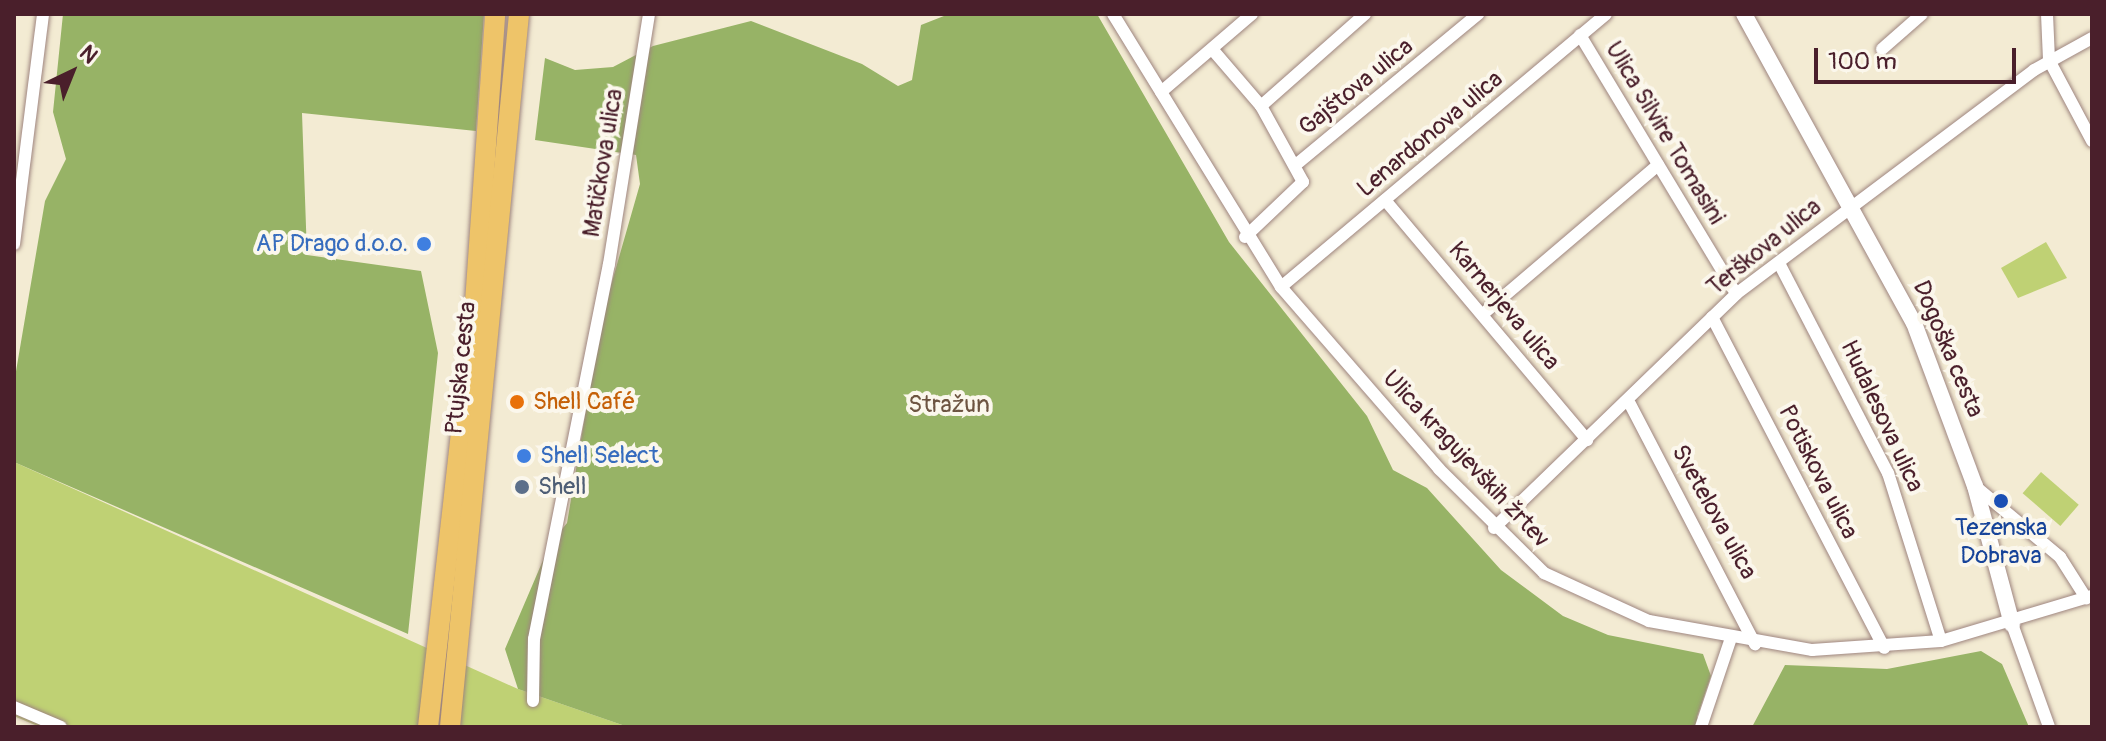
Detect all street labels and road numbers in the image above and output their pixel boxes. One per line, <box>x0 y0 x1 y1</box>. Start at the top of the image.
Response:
street label: Gajštova ulica <box>1293 32 1419 142</box>
street label: Ulica Silvire Tomasini <box>1599 36 1731 230</box>
street label: Lenardonova ulica <box>1351 65 1509 203</box>
street label: Matičkova ulica <box>577 87 629 239</box>
street label: Terškova ulica <box>1701 192 1827 302</box>
street label: Karnerjeva ulica <box>1442 236 1566 376</box>
street label: Dogoška cesta <box>1906 276 1990 422</box>
street label: Ptujska cesta <box>440 300 482 436</box>
street label: Hudalesova ulica <box>1834 336 1930 496</box>
street label: Ulica kragujevških žrtev <box>1377 365 1555 553</box>
street label: Potiskova ulica <box>1772 400 1864 544</box>
street label: Svetelova ulica <box>1665 440 1763 584</box>

